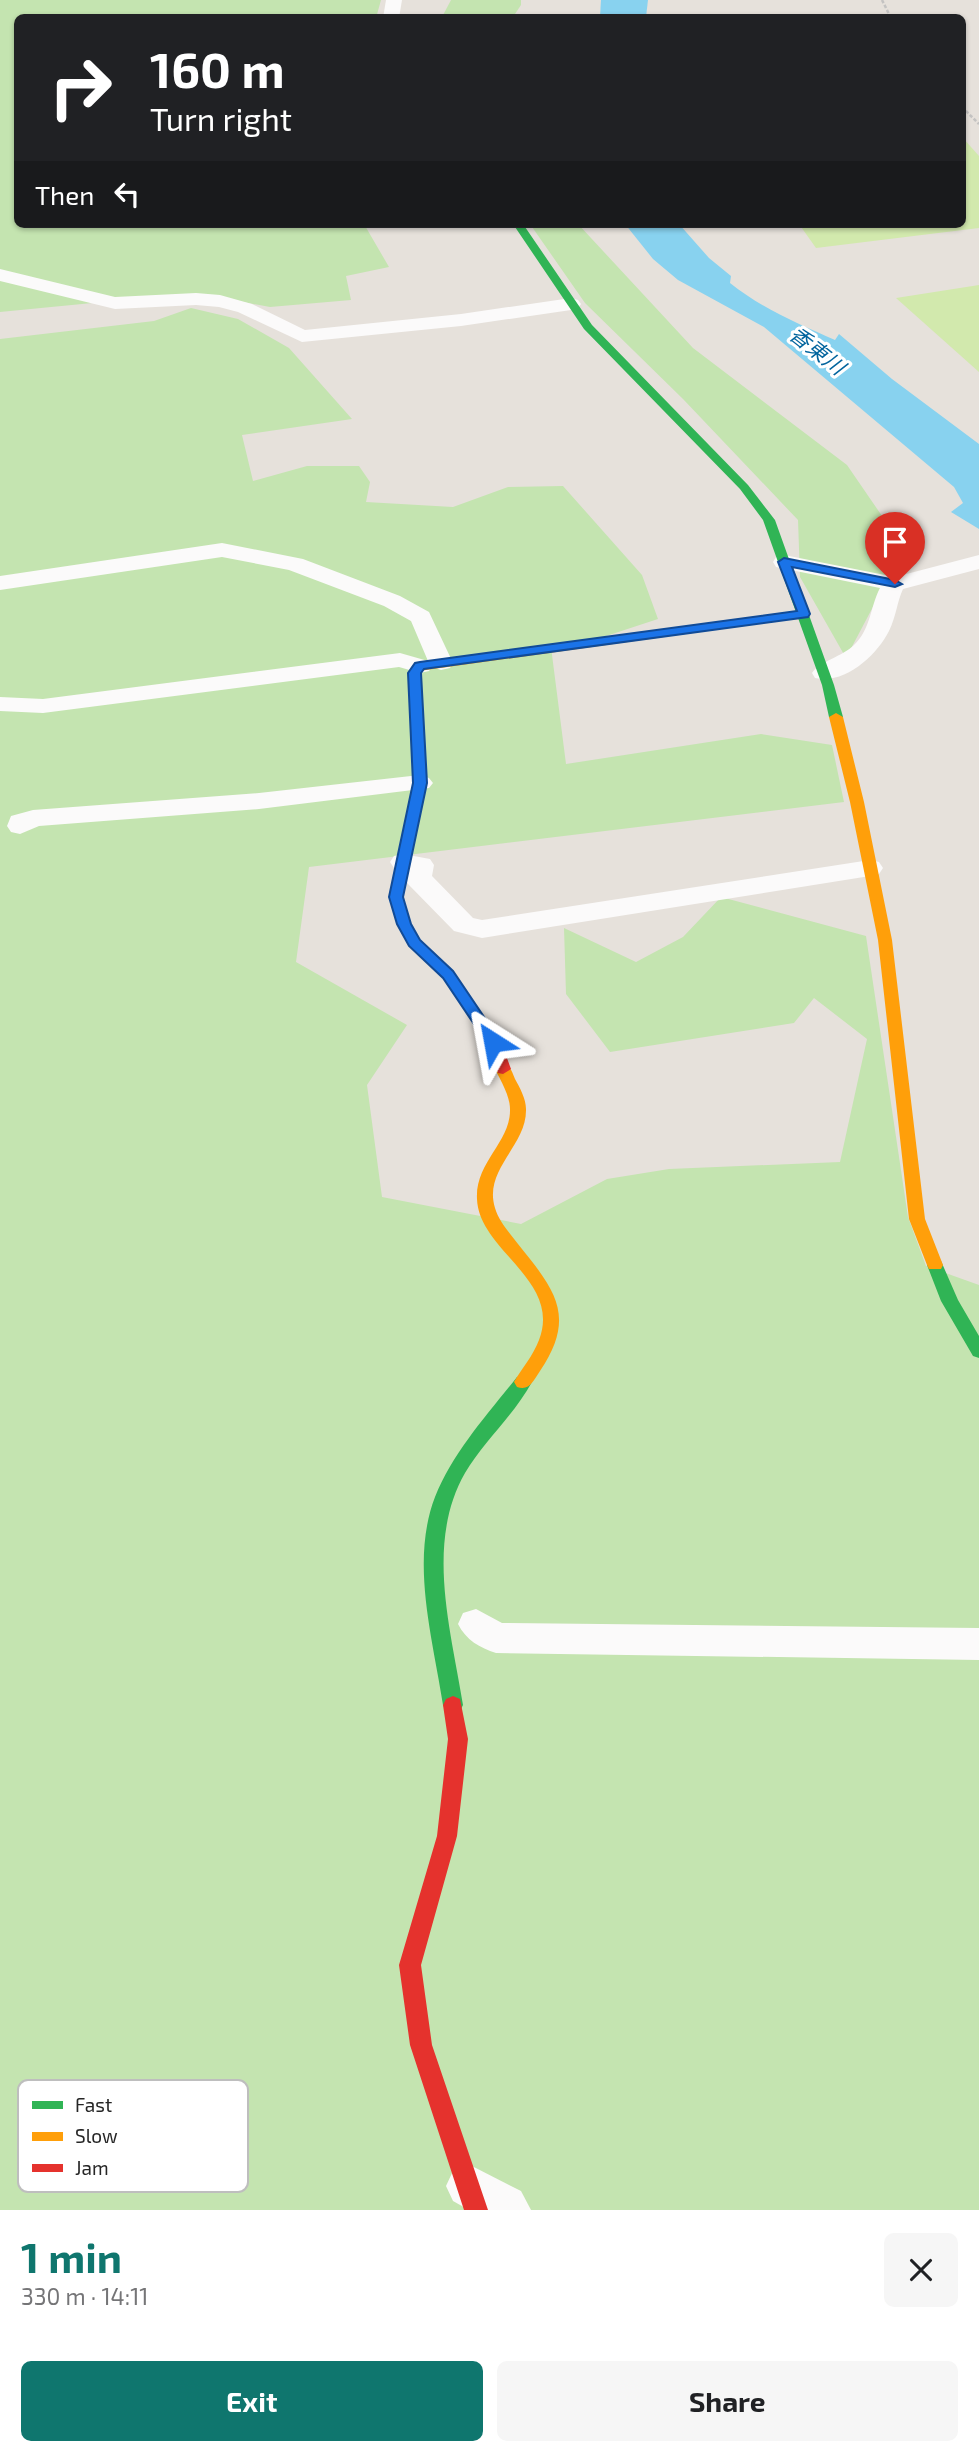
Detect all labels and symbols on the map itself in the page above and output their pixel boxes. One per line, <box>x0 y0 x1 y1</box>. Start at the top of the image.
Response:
water label: 香東川 <box>785 321 852 380</box>
pin <box>865 512 925 584</box>
position arrow <box>456 1005 530 1079</box>
legend <box>18 2080 248 2192</box>
text: Fast <box>75 2093 112 2116</box>
text: Slow <box>75 2124 118 2147</box>
text: Jam <box>75 2156 109 2179</box>

